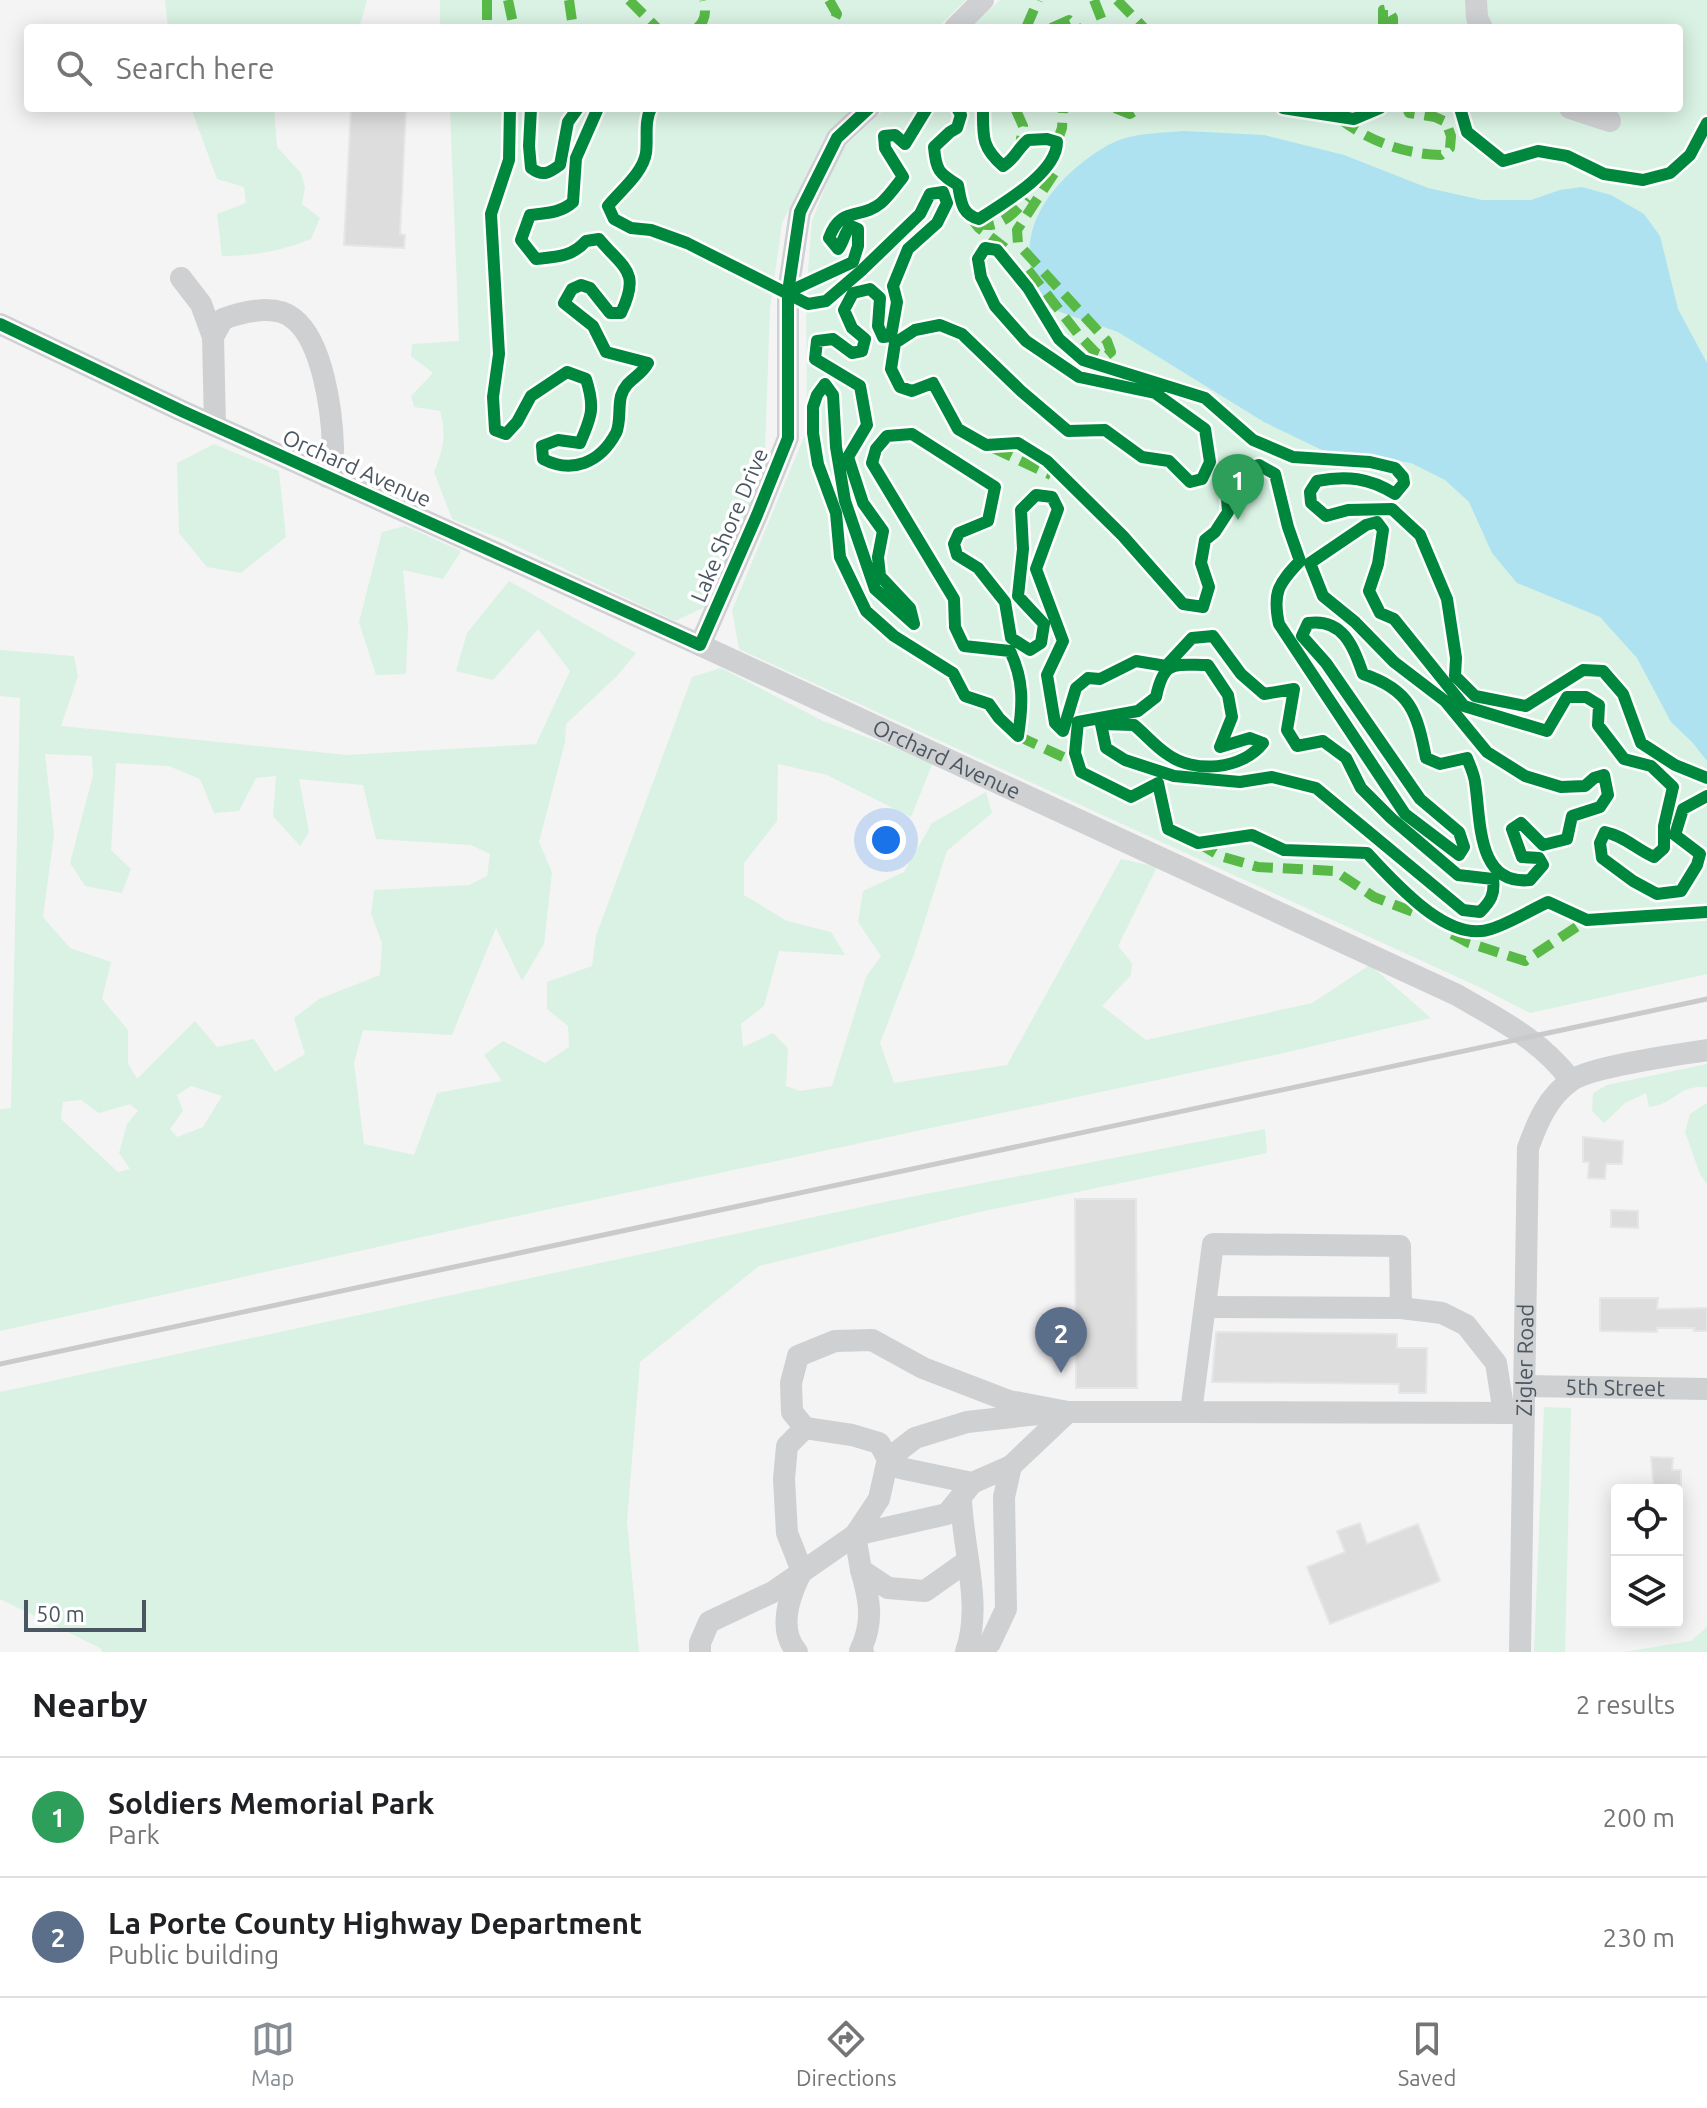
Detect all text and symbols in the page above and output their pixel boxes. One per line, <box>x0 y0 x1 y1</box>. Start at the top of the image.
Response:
search box <box>24 24 1683 112</box>
icon: search <box>52 46 96 90</box>
text: Search here <box>116 51 275 85</box>
street label: Orchard Avenue <box>279 424 435 511</box>
street label: Lake Shore Drive <box>685 444 772 606</box>
pin: 1 <box>1212 454 1264 520</box>
street label: Orchard Avenue <box>869 714 1025 804</box>
your location <box>866 820 906 860</box>
street label: Zigler Road <box>1511 1303 1538 1417</box>
pin: 2 <box>1035 1307 1087 1373</box>
street label: 5th Street <box>1565 1374 1666 1400</box>
map controls <box>1611 1484 1683 1628</box>
button: locate <box>1611 1484 1683 1556</box>
button: layers <box>1611 1556 1683 1628</box>
scale bar <box>24 1596 146 1632</box>
text: 50 m <box>36 1601 85 1626</box>
text: Nearby <box>32 1685 147 1723</box>
text: 2 results <box>1576 1690 1675 1719</box>
text: Soldiers Memorial Park <box>108 1786 434 1820</box>
text: 1 <box>51 1803 65 1832</box>
text: 200 m <box>1603 1803 1675 1832</box>
text: Park <box>108 1820 160 1849</box>
text: La Porte County Highway Department <box>108 1906 642 1940</box>
text: 2 <box>51 1923 65 1952</box>
text: 230 m <box>1603 1923 1675 1952</box>
text: Public building <box>108 1940 279 1969</box>
tab: Map <box>251 2017 295 2090</box>
tab: Directions <box>796 2017 896 2090</box>
tab: Saved <box>1398 2017 1456 2090</box>

